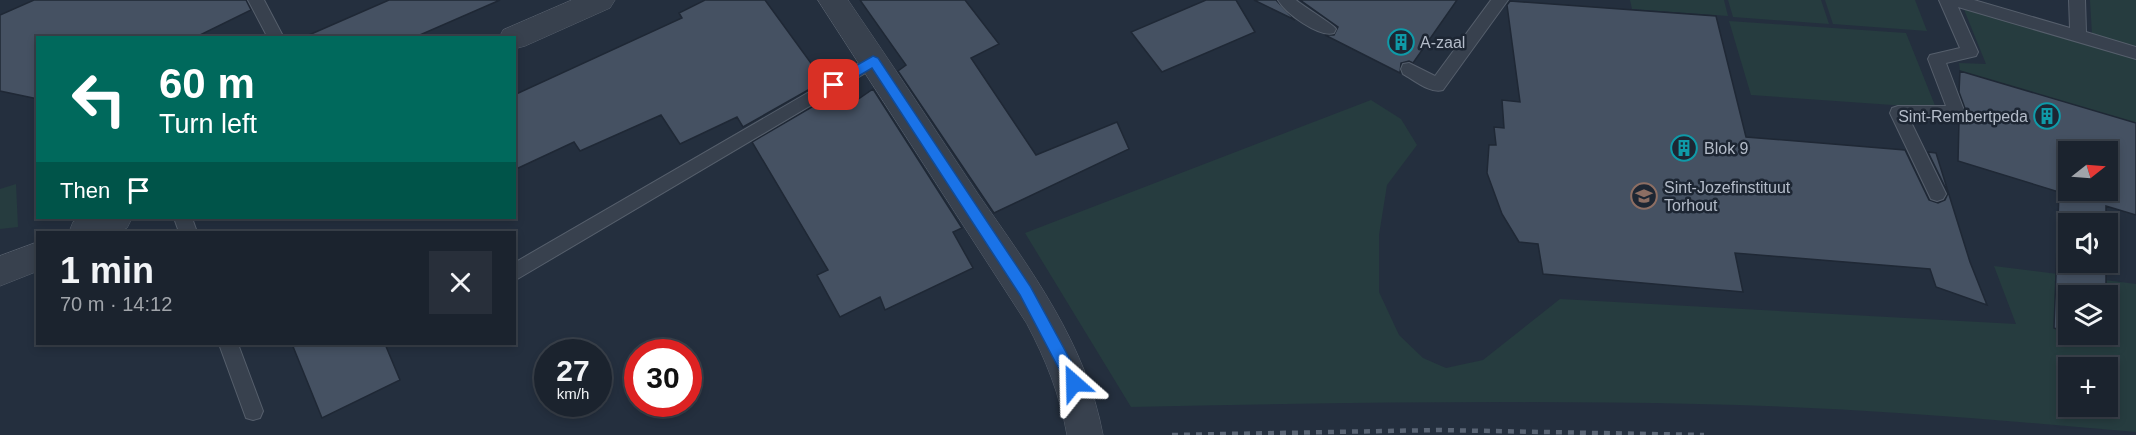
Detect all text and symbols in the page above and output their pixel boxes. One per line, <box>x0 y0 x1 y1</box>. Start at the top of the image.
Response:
building icon: A-zaal <box>1386 27 1416 57</box>
place label: A-zaal <box>1420 34 1465 51</box>
pin <box>808 59 859 110</box>
icon: left <box>60 60 138 138</box>
text: 60 m <box>159 60 255 107</box>
icon: arrive <box>817 68 850 101</box>
building icon: Sint-Rembertpeda <box>2032 101 2062 131</box>
place label: Sint-Rembertpeda <box>1898 108 2028 125</box>
text: Turn left <box>159 109 257 139</box>
building icon: Blok 9 <box>1669 133 1699 163</box>
place label: Blok 9 <box>1704 140 1749 157</box>
north arrow <box>2058 141 2118 201</box>
map controls <box>2058 141 2118 417</box>
icon: arrive <box>122 174 155 207</box>
text: Then <box>60 178 110 203</box>
place label: Sint-Jozefinstituut Torhout <box>1664 179 1791 214</box>
school or university icon: Sint-Jozefinstituut Torhout <box>1629 181 1659 211</box>
button: sound <box>2058 213 2118 273</box>
text: 1 min <box>60 250 154 291</box>
button: close <box>429 251 492 314</box>
button: layers <box>2058 285 2118 345</box>
text: 70 m · 14:12 <box>60 293 172 315</box>
speed limit sign: 30 <box>624 339 702 417</box>
position arrow <box>1042 351 1106 415</box>
text: 27 <box>556 354 590 387</box>
button: + <box>2058 357 2118 417</box>
text: km/h <box>557 385 589 402</box>

